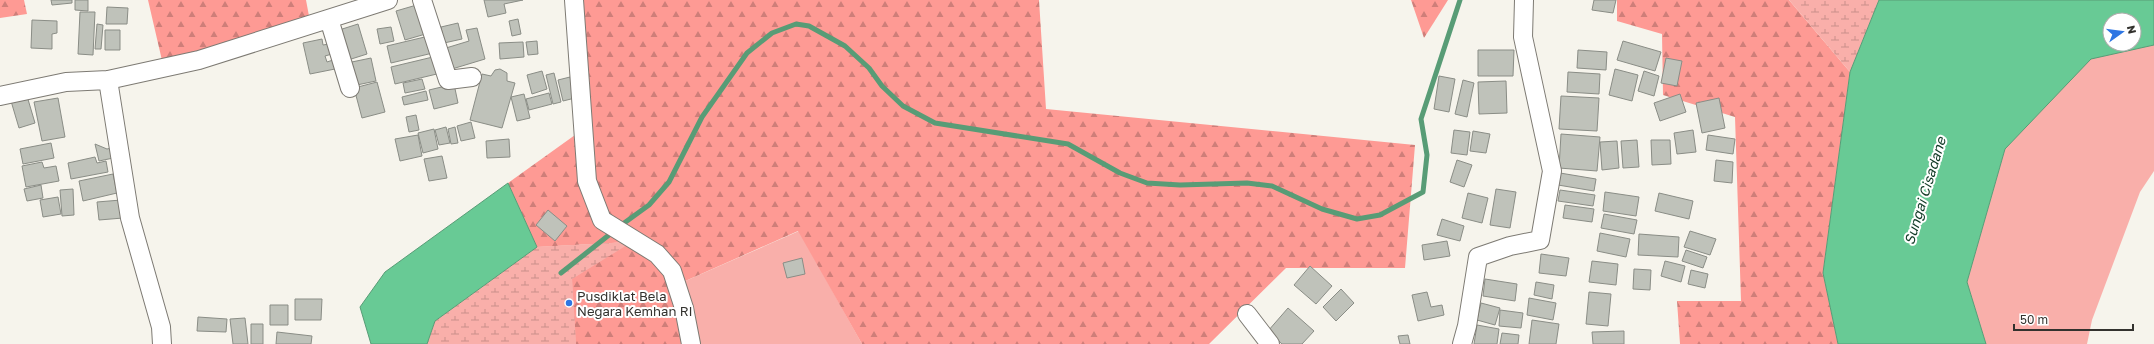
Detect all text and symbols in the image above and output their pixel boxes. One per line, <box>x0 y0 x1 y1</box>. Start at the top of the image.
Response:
north arrow <box>2102 12 2142 52</box>
text: N <box>2125 24 2140 35</box>
water label: Sungai Cisadane <box>1900 134 1949 247</box>
place label: Pusdiklat Bela Negara Kemhan RI <box>577 288 693 319</box>
marker: Pusdiklat Bela Negara Kemhan RI <box>564 298 574 308</box>
scale bar <box>2014 306 2133 332</box>
text: 50 m <box>2020 312 2048 327</box>

